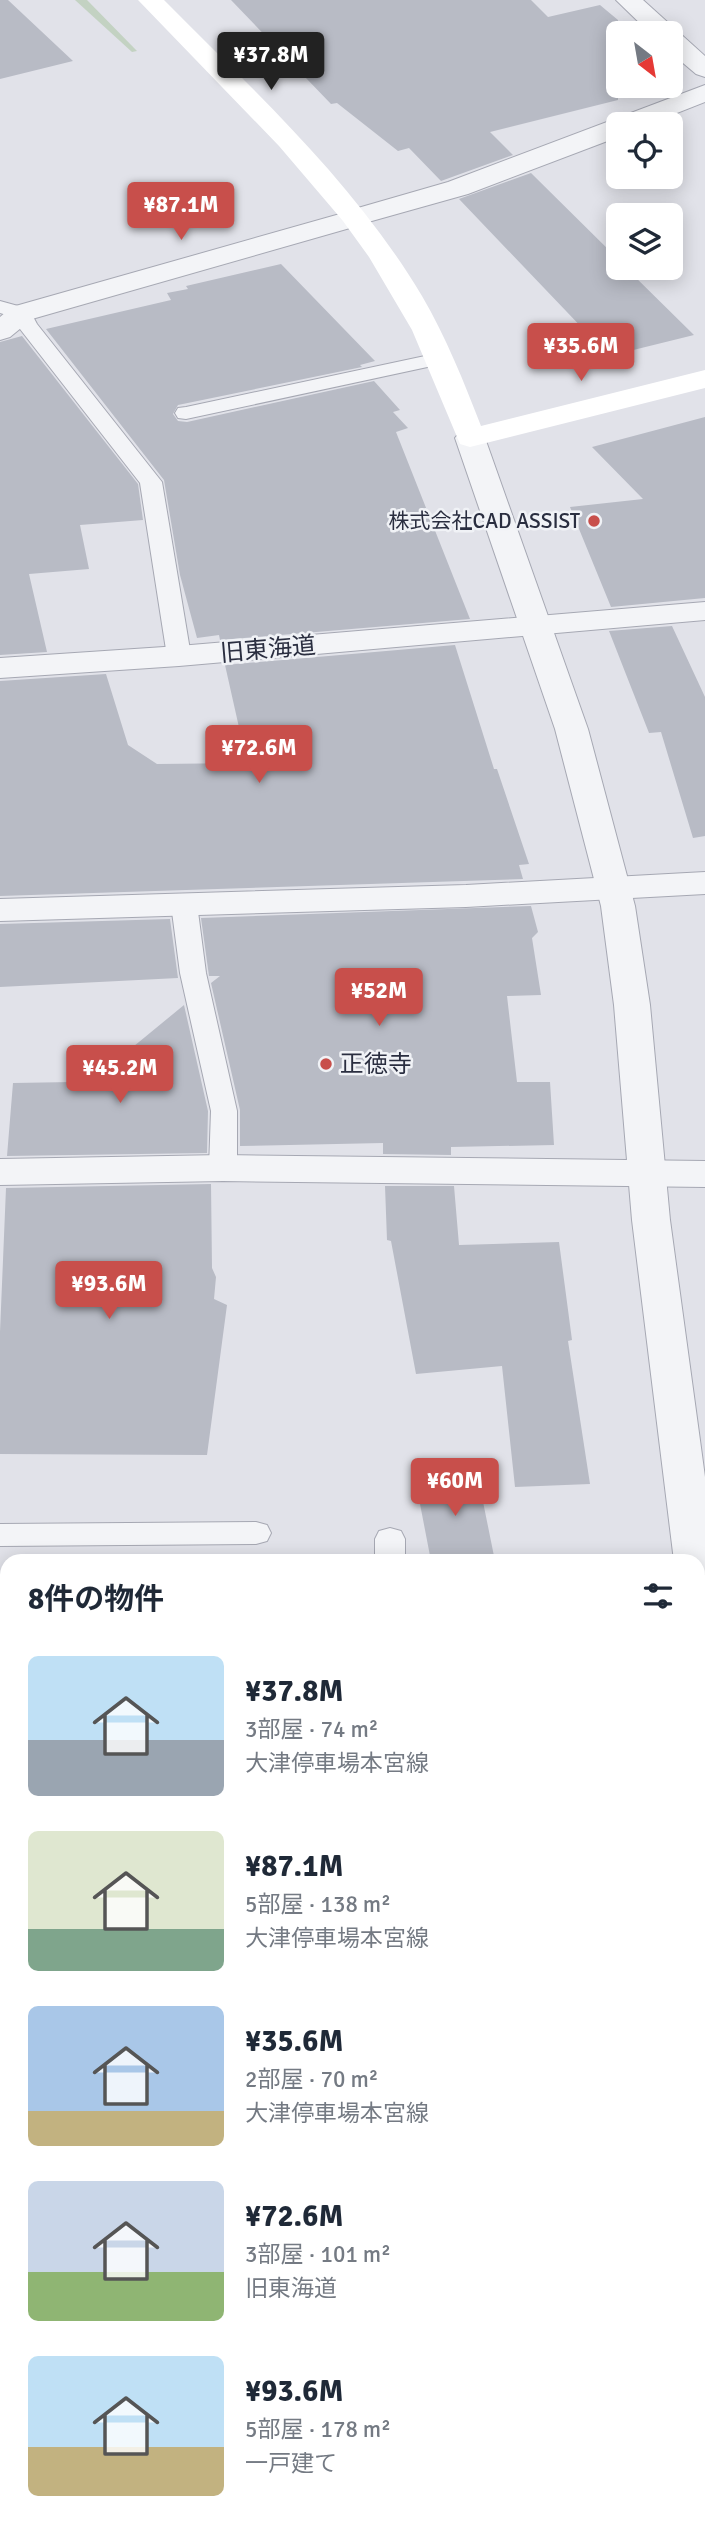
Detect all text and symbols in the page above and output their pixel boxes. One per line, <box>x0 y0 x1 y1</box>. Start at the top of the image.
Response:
north arrow <box>606 21 682 98</box>
map controls <box>606 21 683 280</box>
pin: ¥37.8M <box>214 32 328 92</box>
text: ¥37.8M <box>233 40 309 69</box>
button: locate <box>606 112 683 189</box>
pin: ¥87.1M <box>124 182 238 242</box>
text: ¥87.1M <box>143 190 219 219</box>
button: layers <box>606 203 683 280</box>
pin: ¥35.6M <box>524 324 638 383</box>
text: ¥35.6M <box>543 331 619 360</box>
place label: 株式会社CAD ASSIST <box>388 508 581 534</box>
marker: 株式会社CAD ASSIST <box>586 513 602 529</box>
street label: 旧東海道 <box>219 630 317 668</box>
pin: ¥72.6M <box>202 726 316 785</box>
text: ¥72.6M <box>221 733 297 762</box>
pin: ¥52M <box>338 968 420 1028</box>
text: ¥52M <box>351 976 407 1005</box>
pin: ¥45.2M <box>63 1046 177 1105</box>
place label: 正徳寺 <box>340 1049 412 1079</box>
text: ¥45.2M <box>82 1053 158 1082</box>
marker: 正徳寺 <box>318 1056 334 1072</box>
pin: ¥93.6M <box>52 1262 166 1321</box>
text: ¥93.6M <box>71 1269 147 1298</box>
pin: ¥60M <box>414 1458 496 1518</box>
text: ¥60M <box>427 1466 483 1495</box>
icon: filters <box>639 1577 677 1615</box>
text: 8件の物件 <box>28 1581 164 1618</box>
text: ¥37.8M <box>245 1673 343 1710</box>
icon: home <box>84 1684 168 1768</box>
text: 3部屋 · 74 m² <box>245 1715 378 1744</box>
text: 大津停車場本宮線 <box>245 1749 429 1778</box>
text: ¥87.1M <box>245 1848 343 1885</box>
icon: home <box>84 1859 168 1943</box>
text: 5部屋 · 138 m² <box>245 1890 391 1919</box>
text: 大津停車場本宮線 <box>245 1924 429 1953</box>
text: ¥35.6M <box>245 2023 343 2060</box>
icon: home <box>84 2034 168 2118</box>
text: 2部屋 · 70 m² <box>245 2065 378 2094</box>
text: 大津停車場本宮線 <box>245 2099 429 2128</box>
text: ¥72.6M <box>245 2198 343 2235</box>
icon: home <box>84 2209 168 2293</box>
text: 3部屋 · 101 m² <box>245 2240 391 2269</box>
text: 旧東海道 <box>245 2274 337 2303</box>
text: ¥93.6M <box>245 2373 343 2410</box>
icon: home <box>84 2384 168 2468</box>
text: 5部屋 · 178 m² <box>245 2415 391 2444</box>
text: 一戸建て <box>245 2449 337 2478</box>

